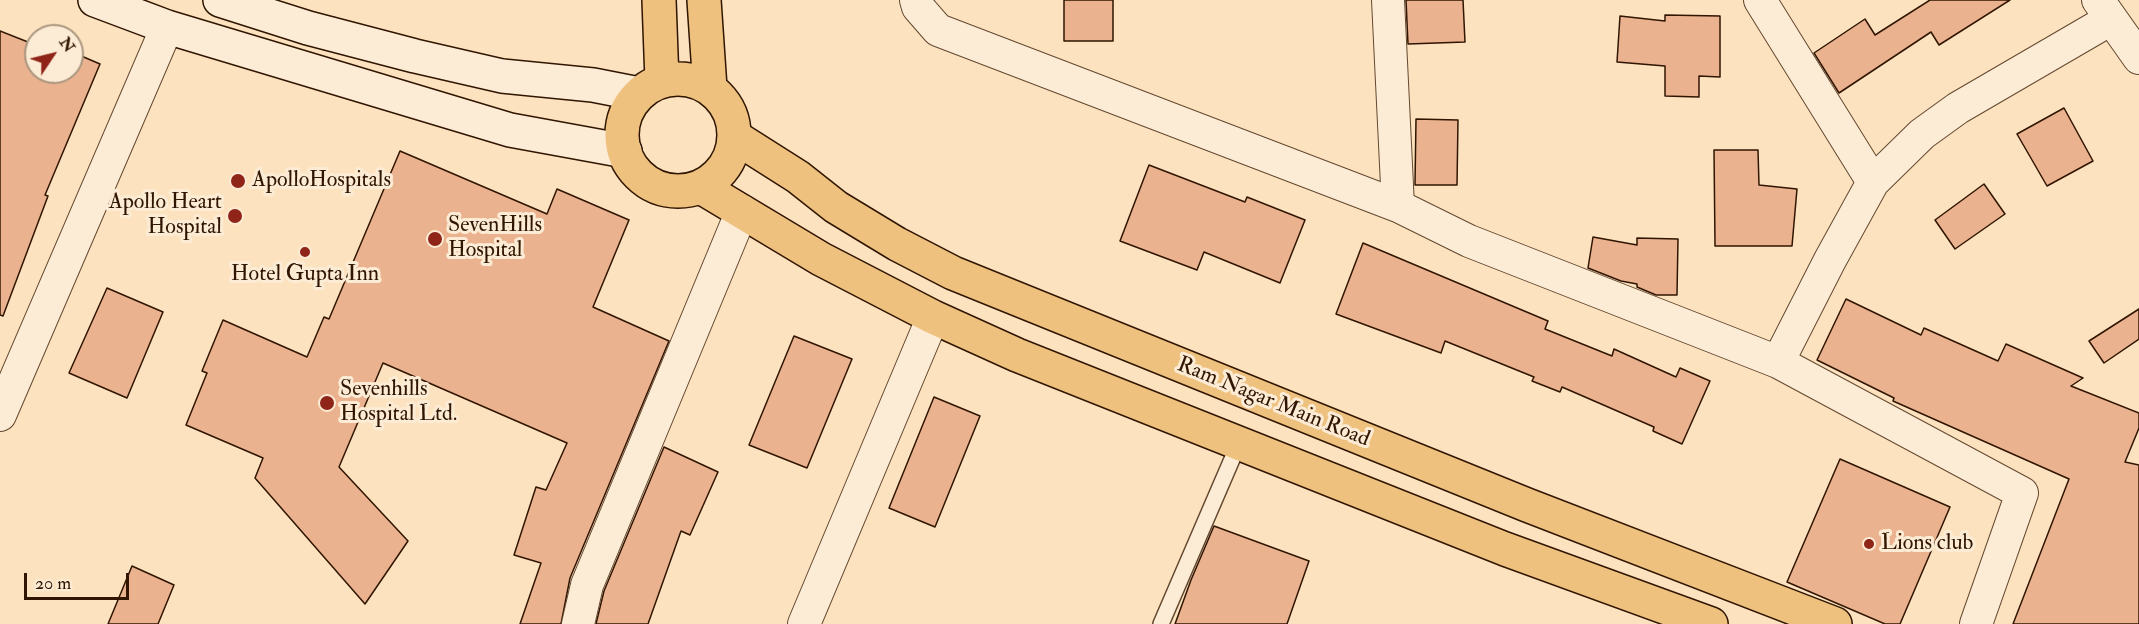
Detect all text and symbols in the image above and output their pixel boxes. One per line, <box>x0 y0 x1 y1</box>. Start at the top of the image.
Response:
north arrow <box>24 24 84 84</box>
text: N <box>55 33 79 56</box>
place label: ApolloHospitals <box>252 168 391 194</box>
marker: ApolloHospitals <box>229 172 247 190</box>
place label: Apollo Heart Hospital <box>109 190 222 242</box>
marker: Apollo Heart Hospital <box>226 207 244 225</box>
place label: SevenHills Hospital <box>448 213 542 264</box>
marker: SevenHills Hospital <box>426 230 444 248</box>
marker: Hotel Gupta Inn <box>298 245 312 259</box>
place label: Hotel Gupta Inn <box>231 262 379 288</box>
street label: Ram Nagar Main Road <box>1173 352 1373 454</box>
place label: Sevenhills Hospital Ltd. <box>340 377 457 428</box>
marker: Sevenhills Hospital Ltd. <box>318 394 336 412</box>
place label: Lions club <box>1881 531 1973 557</box>
marker: Lions club <box>1862 537 1876 551</box>
scale bar <box>27 561 132 599</box>
text: 20 m <box>35 572 71 595</box>

